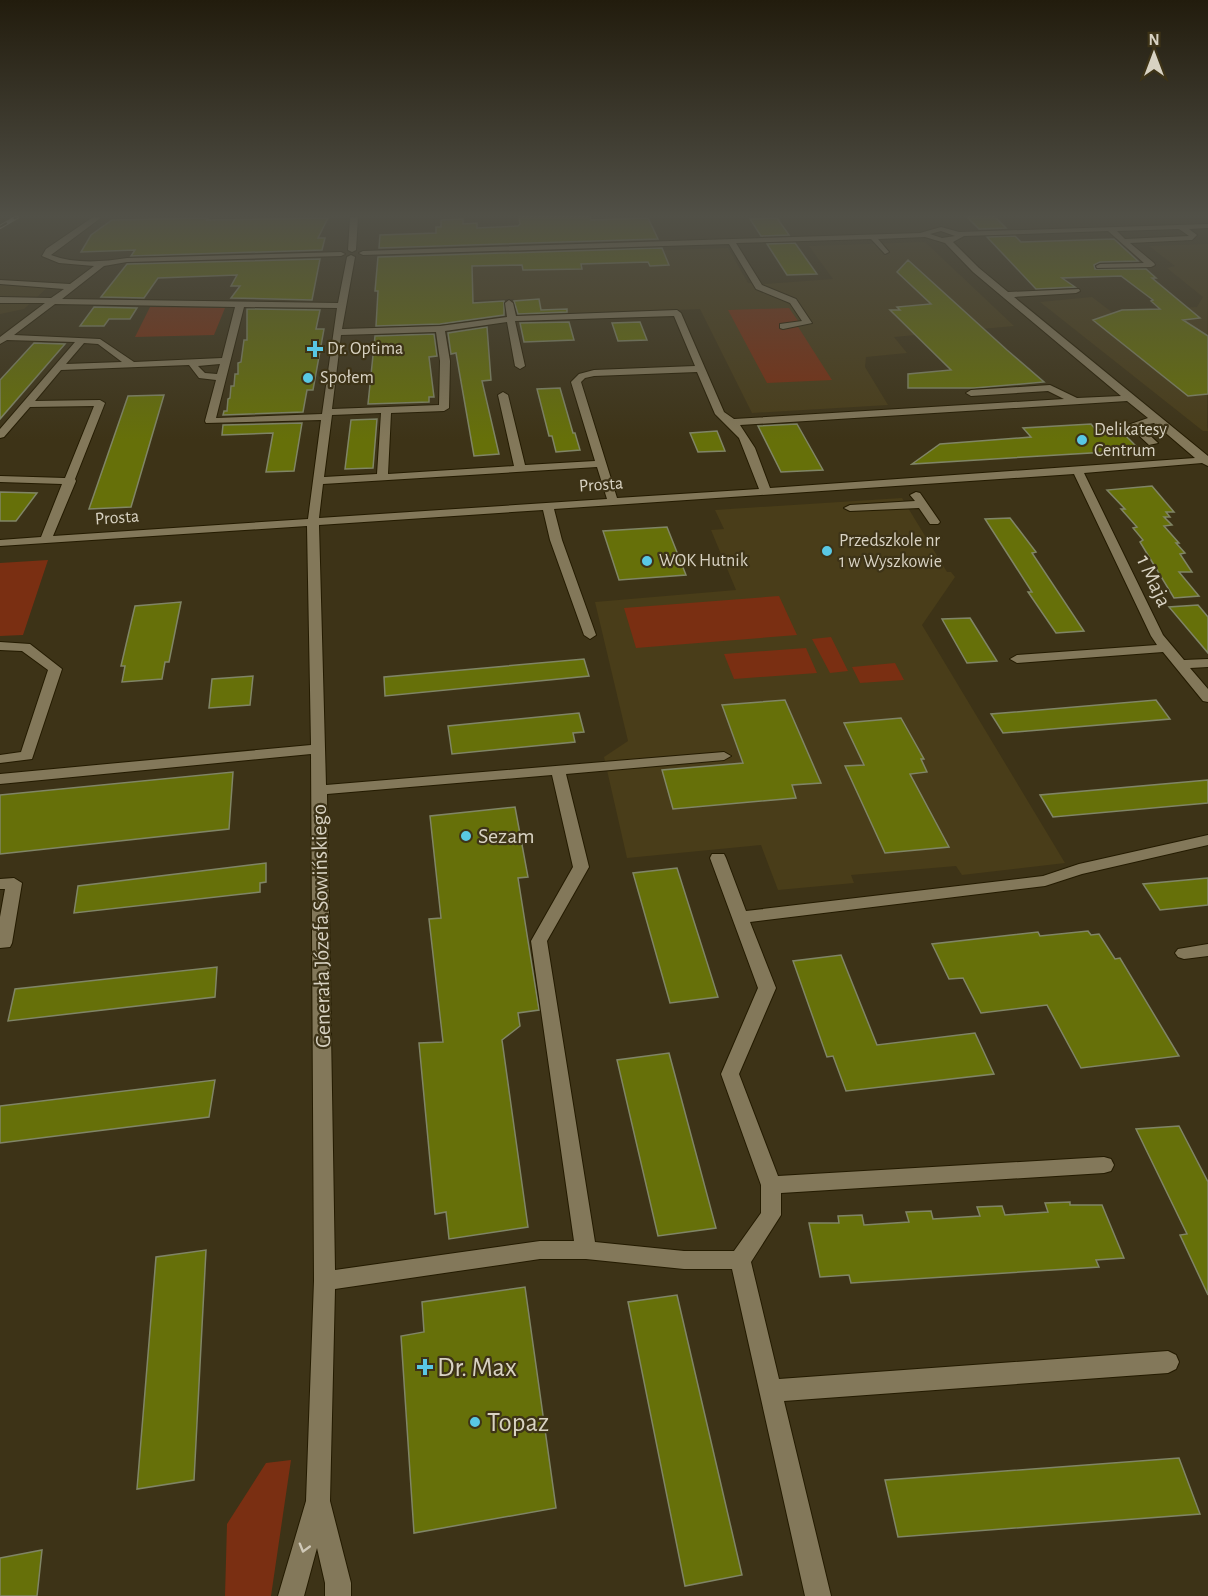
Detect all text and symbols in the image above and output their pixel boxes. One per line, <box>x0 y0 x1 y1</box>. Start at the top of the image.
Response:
north arrow <box>1124 24 1184 84</box>
text: N <box>1148 32 1160 48</box>
place label: Dr. Optima <box>327 340 403 358</box>
marker: Dr. Optima <box>308 342 322 356</box>
place label: Społem <box>320 369 374 387</box>
marker: Społem <box>301 371 315 385</box>
place label: Delikatesy Centrum <box>1094 421 1167 460</box>
marker: Delikatesy Centrum <box>1075 433 1089 447</box>
street label: Prosta <box>578 474 624 496</box>
street label: Prosta <box>94 507 140 529</box>
place label: Przedszkole nr 1 w Wyszkowie <box>839 532 942 571</box>
marker: Przedszkole nr 1 w Wyszkowie <box>820 544 834 558</box>
place label: WOK Hutnik <box>659 552 749 570</box>
street label: 1 Maja <box>1133 552 1175 610</box>
marker: WOK Hutnik <box>640 554 654 568</box>
street label: Generała Józefa Sowińskiego <box>308 804 334 1048</box>
place label: Sezam <box>478 825 535 847</box>
marker: Sezam <box>459 829 473 843</box>
place label: Dr. Max <box>437 1354 517 1381</box>
marker: Dr. Max <box>418 1360 432 1374</box>
place label: Topaz <box>487 1409 549 1436</box>
marker: Topaz <box>468 1415 482 1429</box>
one-way arrow <box>299 1542 311 1553</box>

